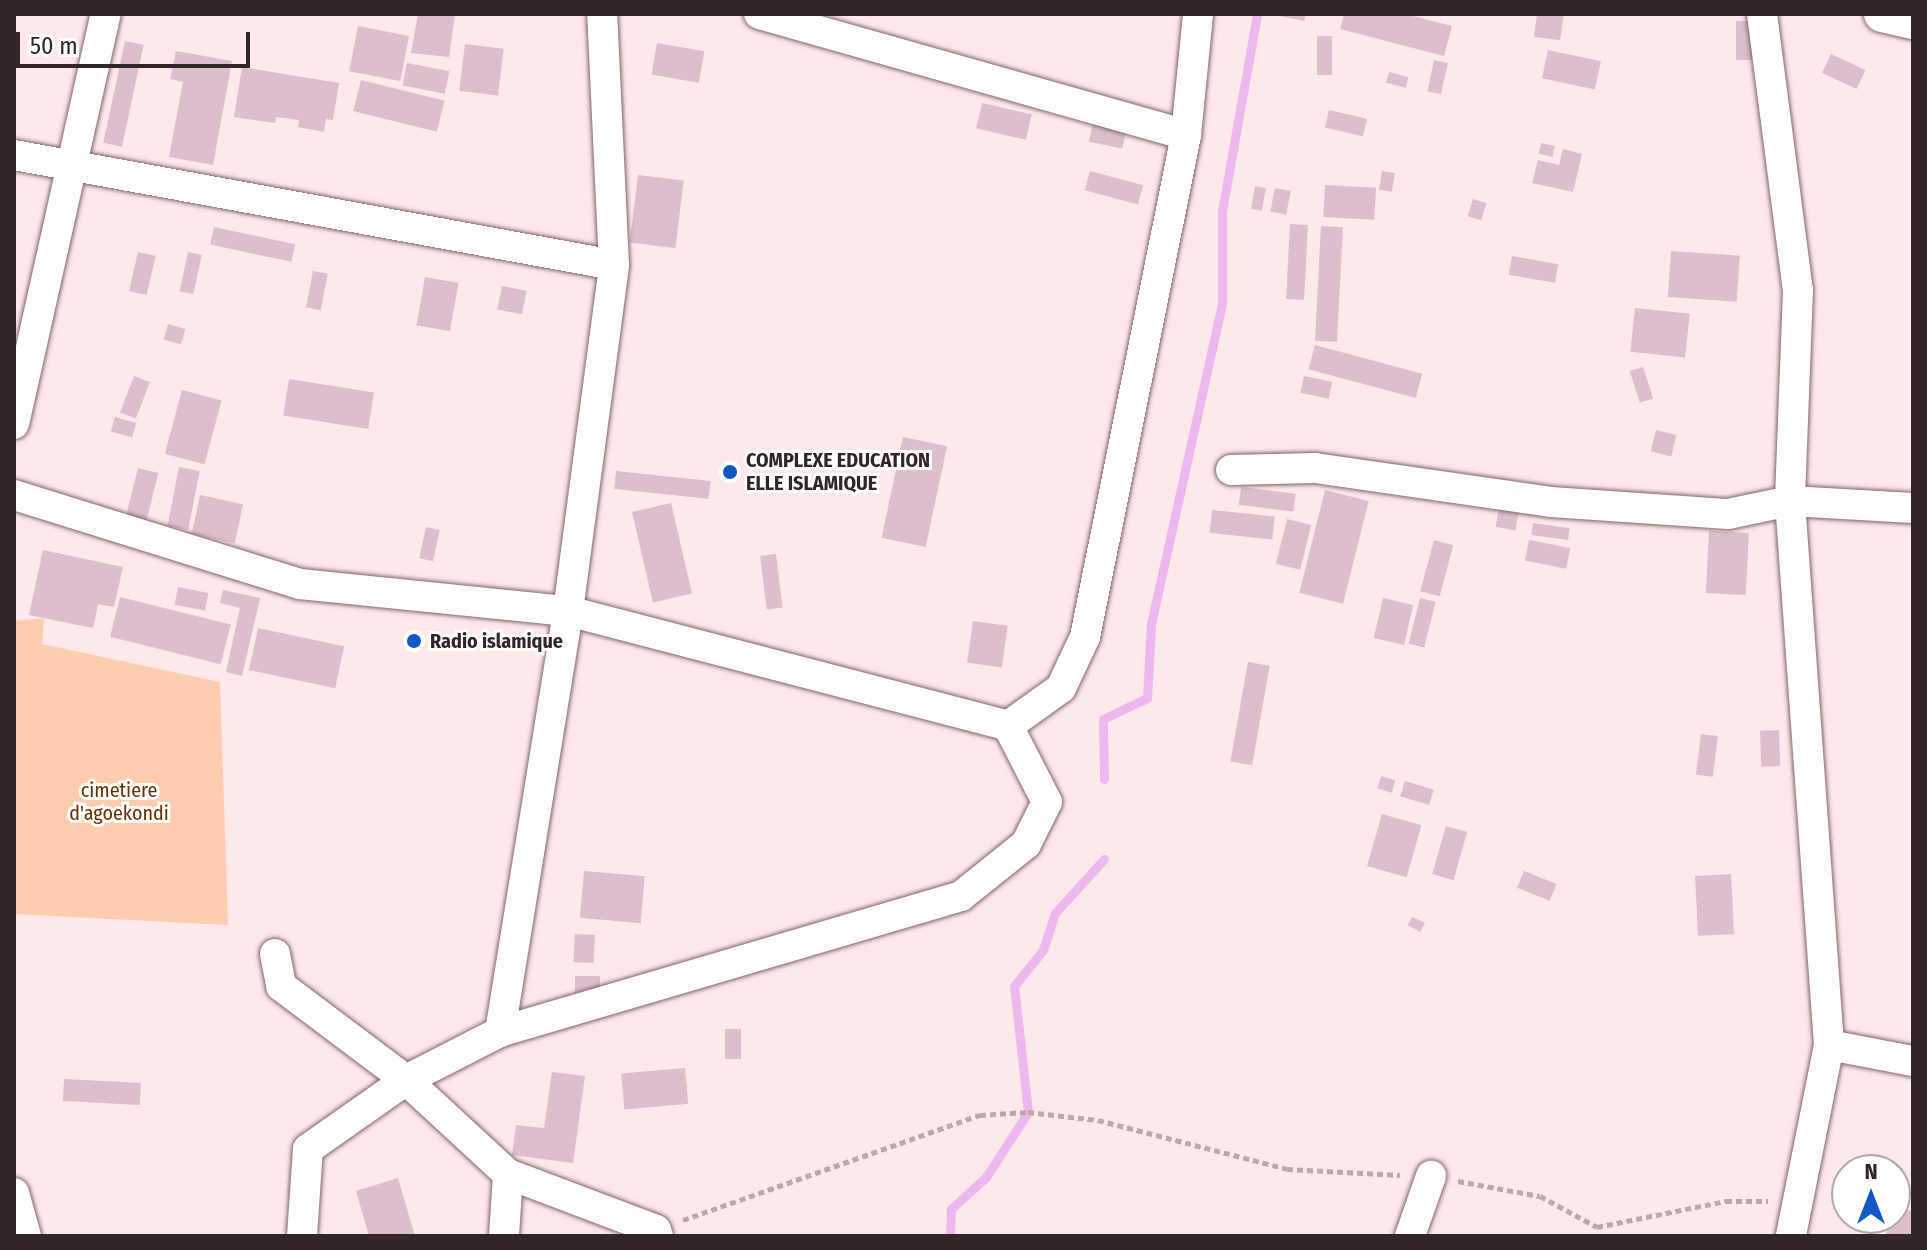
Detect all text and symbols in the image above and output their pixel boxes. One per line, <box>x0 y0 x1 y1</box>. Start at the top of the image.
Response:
scale bar <box>20 16 254 66</box>
text: 50 m <box>30 32 78 60</box>
place label: COMPLEXE EDUCATION ELLE ISLAMIQUE <box>746 448 930 495</box>
marker: COMPLEXE EDUCATION ELLE ISLAMIQUE <box>721 463 739 481</box>
place label: Radio islamique <box>430 629 563 653</box>
marker: Radio islamique <box>405 632 423 650</box>
park label: cimetiere d'agoekondi <box>69 779 169 826</box>
north arrow <box>1831 1154 1911 1234</box>
text: N <box>1864 1158 1878 1185</box>

